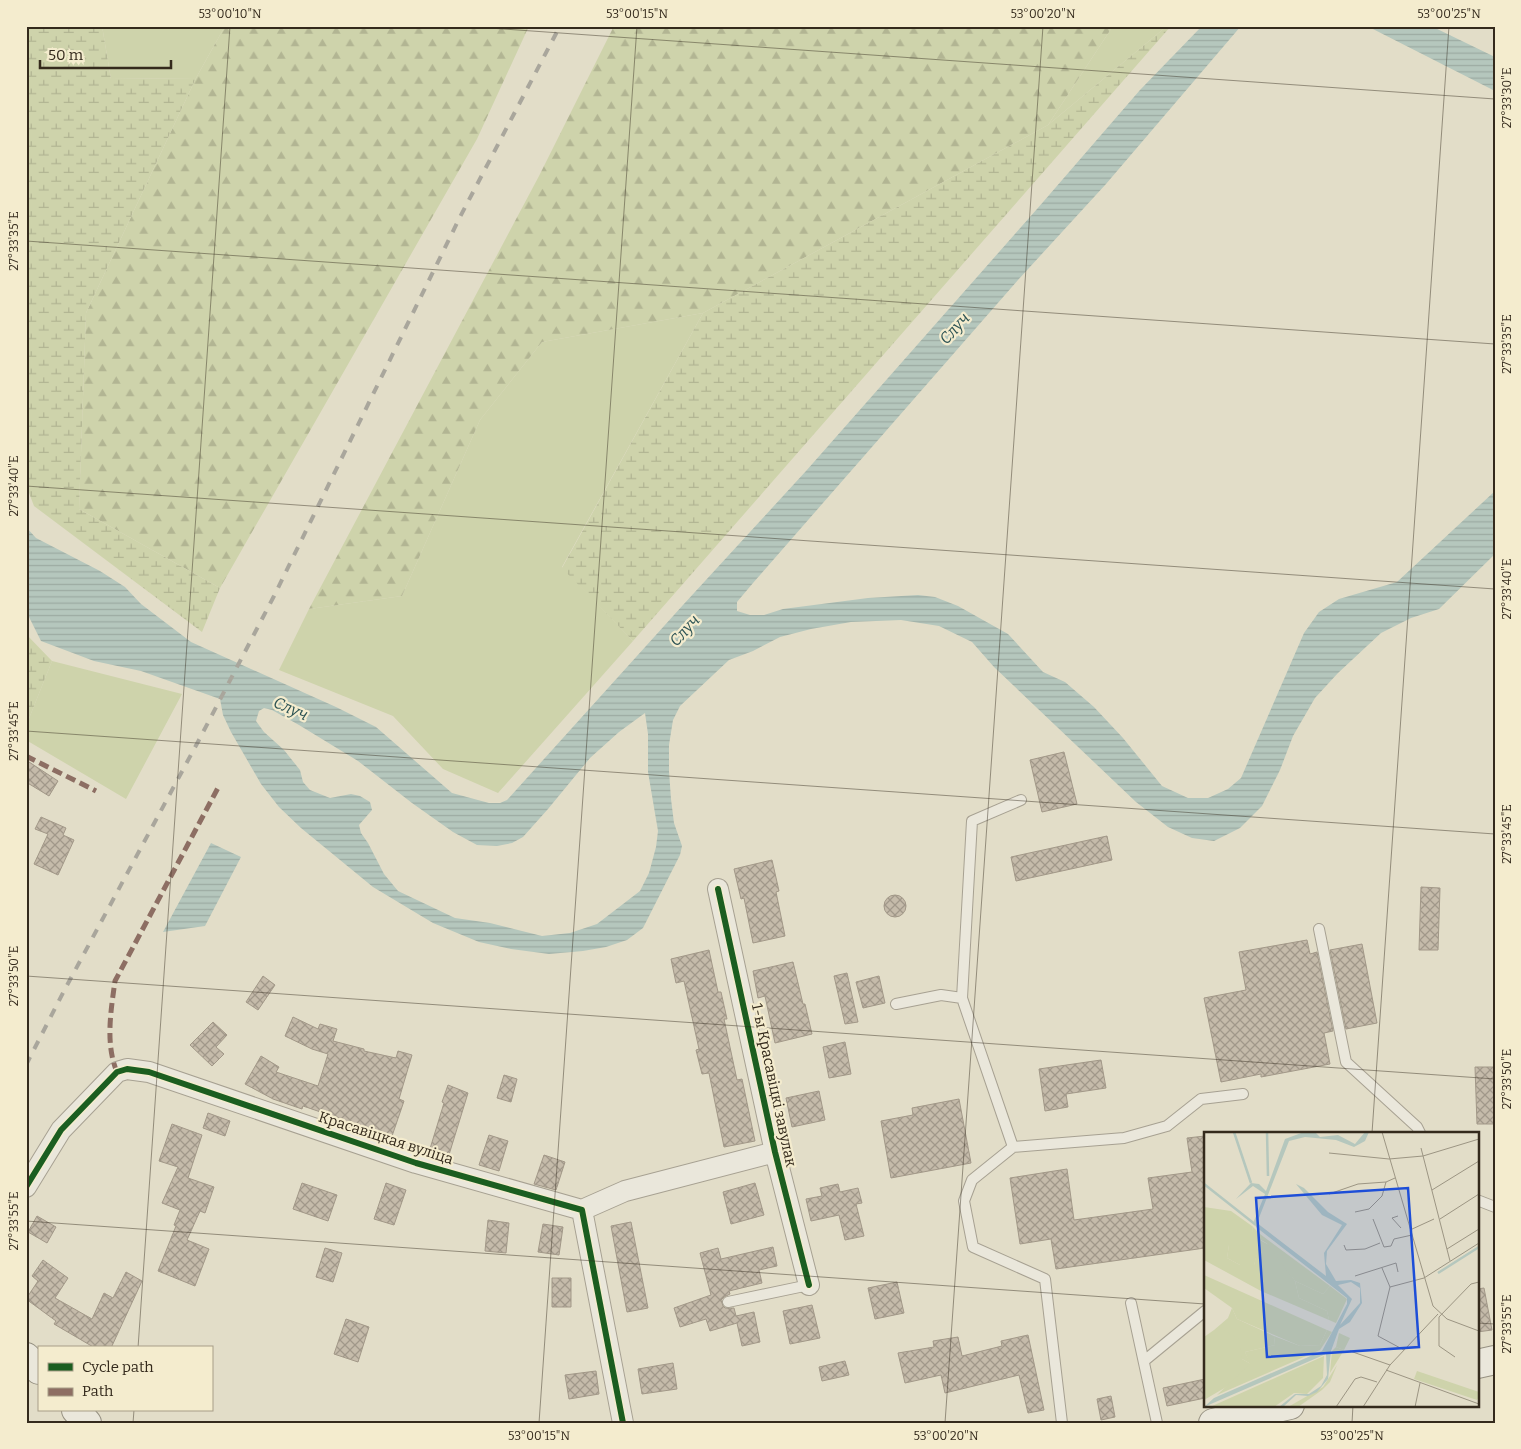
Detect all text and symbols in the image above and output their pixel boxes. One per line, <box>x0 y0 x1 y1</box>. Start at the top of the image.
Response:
text: 53°00'10"N <box>198 7 262 21</box>
text: 53°00'15"N <box>606 7 668 21</box>
text: 53°00'20"N <box>1011 7 1076 21</box>
text: 53°00'25"N <box>1417 7 1481 21</box>
scale bar <box>40 38 171 70</box>
text: 50 m <box>48 46 84 64</box>
text: 27°33'30"E <box>1500 68 1514 128</box>
text: 27°33'35"E <box>7 211 21 271</box>
water label: Случ <box>935 309 973 348</box>
text: 27°33'35"E <box>1500 314 1514 374</box>
text: 27°33'40"E <box>7 456 21 516</box>
text: 27°33'40"E <box>1500 559 1514 619</box>
water label: Случ <box>665 611 703 650</box>
water label: Случ <box>271 692 311 724</box>
text: 27°33'45"E <box>7 701 21 761</box>
text: 27°33'45"E <box>1500 804 1514 864</box>
text: 27°33'50"E <box>7 946 21 1006</box>
street label: 1-ы Красавіцкі завулак <box>748 1001 800 1169</box>
text: 27°33'50"E <box>1500 1049 1514 1109</box>
street label: Красавіцкая вуліца <box>316 1108 456 1168</box>
inset map <box>1204 1132 1478 1406</box>
text: 27°33'55"E <box>7 1192 21 1250</box>
text: 27°33'55"E <box>1500 1295 1514 1353</box>
legend <box>38 1346 212 1412</box>
text: Cycle path <box>82 1358 154 1376</box>
text: Path <box>82 1382 114 1400</box>
text: 53°00'15"N <box>508 1429 570 1443</box>
text: 53°00'20"N <box>914 1429 979 1443</box>
text: 53°00'25"N <box>1320 1429 1384 1443</box>

